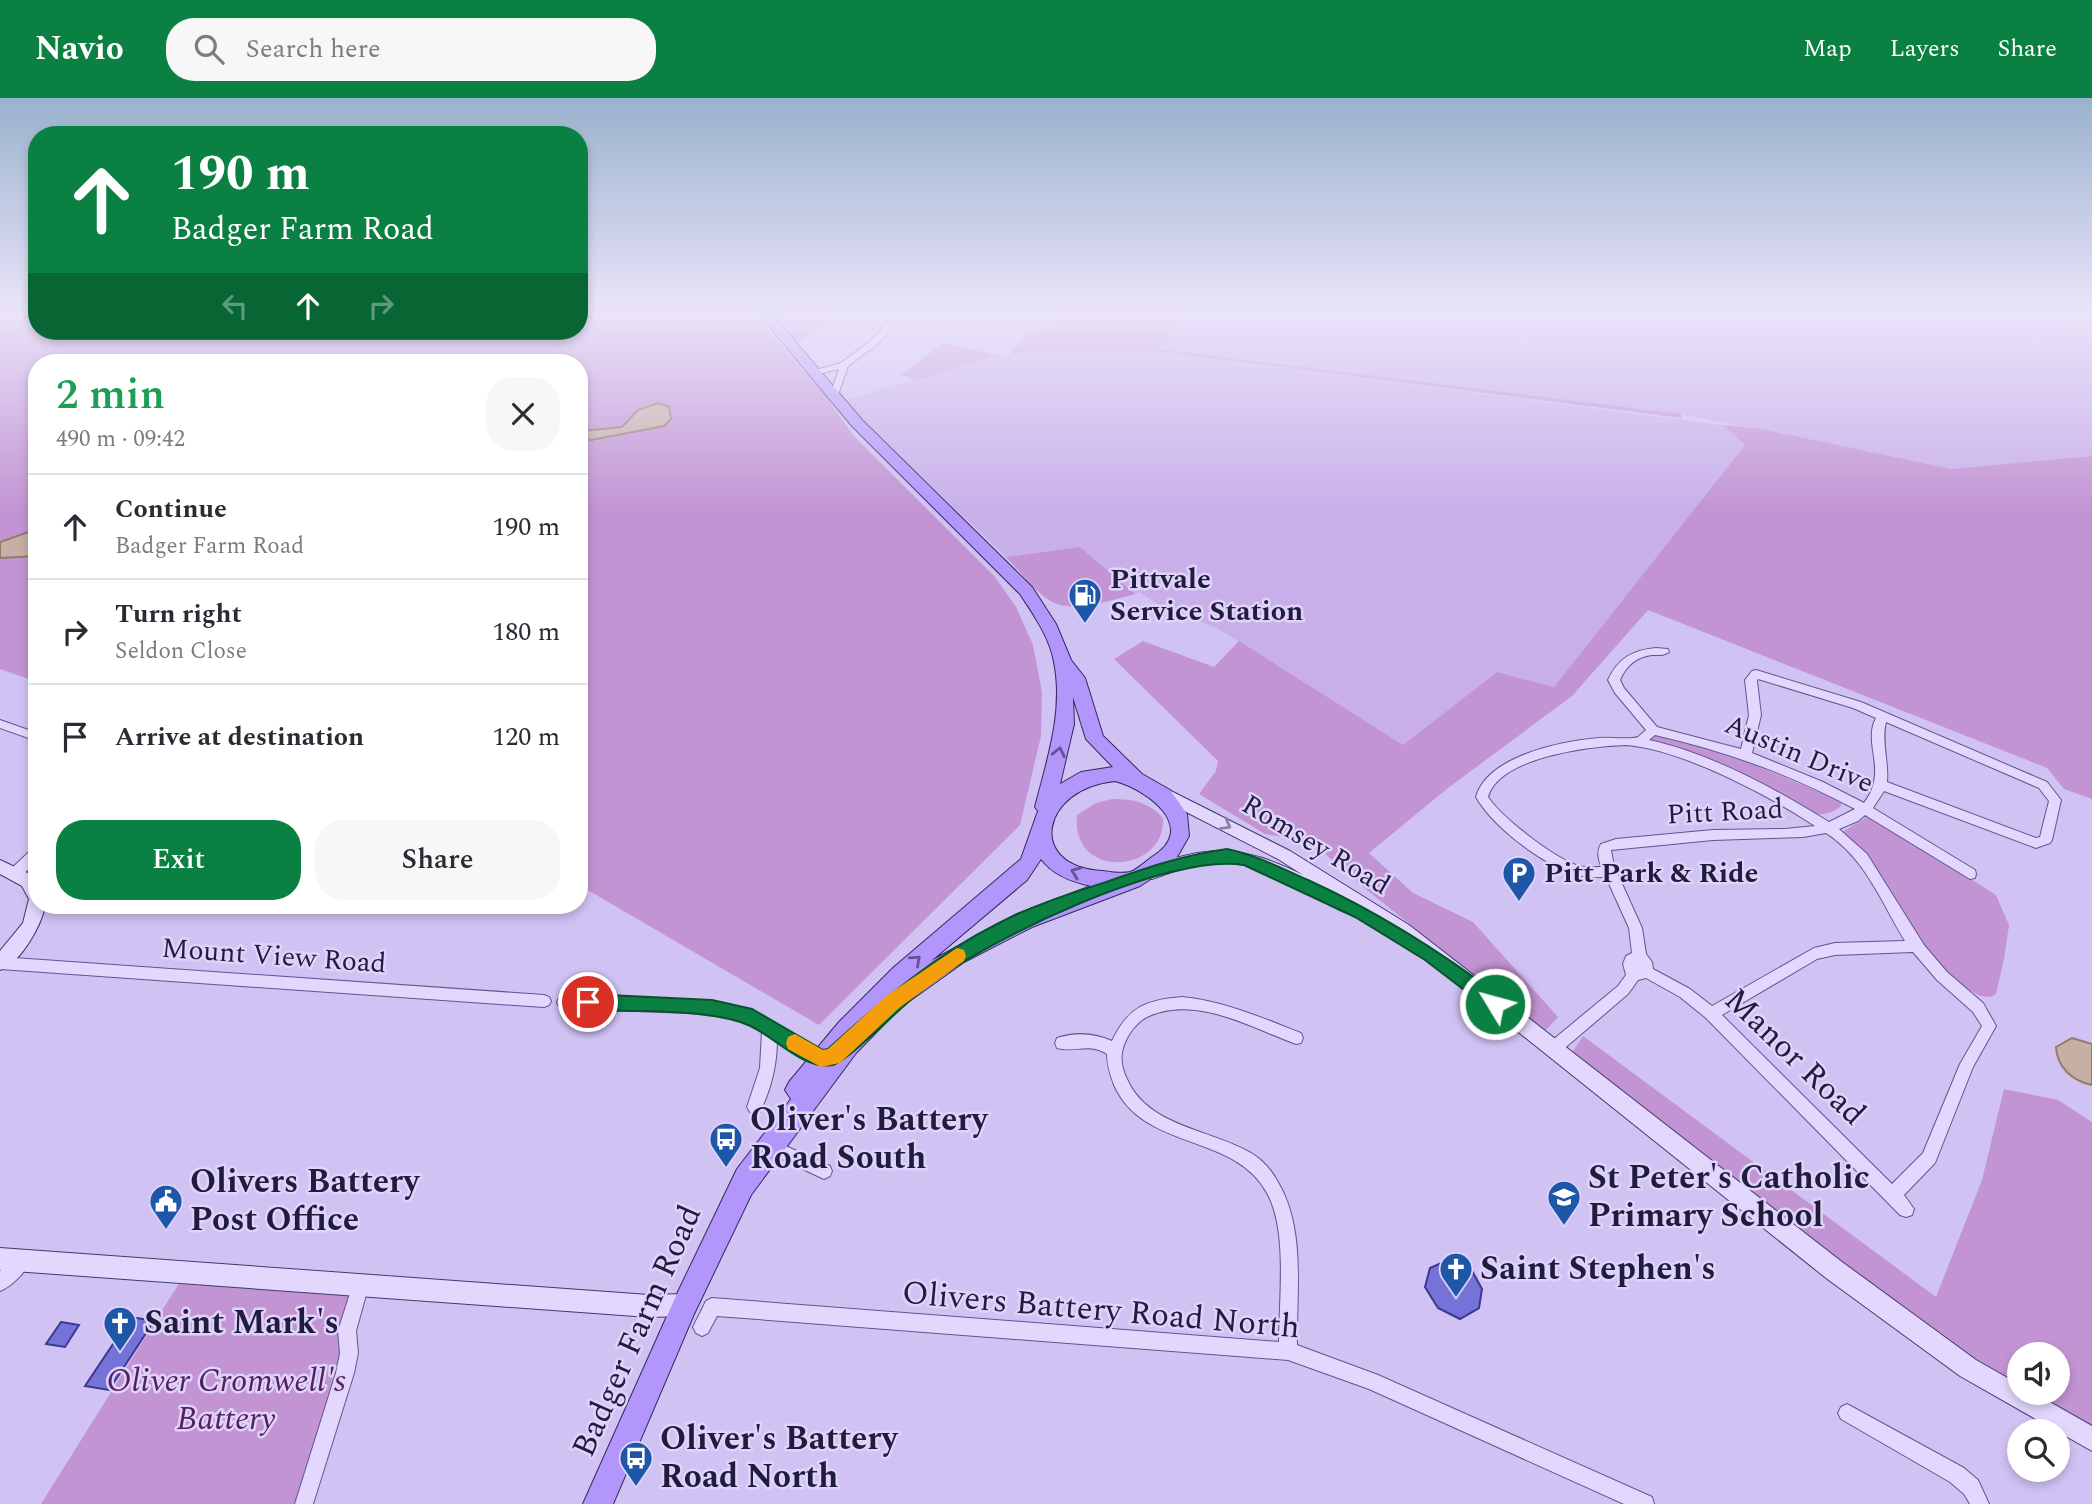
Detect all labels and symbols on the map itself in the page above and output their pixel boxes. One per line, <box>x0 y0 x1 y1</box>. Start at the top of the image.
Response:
place label: Pittvale Service Station <box>1110 558 1303 633</box>
fuel station icon: Pittvale Service Station <box>1066 576 1104 625</box>
street label: Austin Drive <box>1718 703 1880 805</box>
one-way arrow <box>1050 746 1065 758</box>
street label: Romsey Road <box>1233 784 1399 906</box>
street label: Pitt Road <box>1666 787 1784 837</box>
one-way arrow <box>1219 817 1231 830</box>
place label: Pitt Park & Ride <box>1544 852 1758 895</box>
parking icon: Pitt Park & Ride <box>1500 854 1538 903</box>
one-way arrow <box>1071 867 1083 881</box>
street label: Mount View Road <box>160 927 388 985</box>
one-way arrow <box>908 956 921 968</box>
position arrow <box>1458 967 1532 1041</box>
pin <box>558 972 618 1032</box>
street label: Manor Road <box>1713 976 1877 1138</box>
place label: Oliver's Battery Road South <box>750 1095 989 1183</box>
bus stop icon: Oliver's Battery Road South <box>707 1120 745 1169</box>
place label: St Peter's Catholic Primary School <box>1588 1153 1870 1241</box>
place label: Olivers Battery Post Office <box>190 1157 421 1245</box>
school or university icon: St Peter's Catholic Primary School <box>1545 1178 1583 1227</box>
public building icon: Olivers Battery Post Office <box>147 1182 185 1231</box>
street label: Badger Farm Road <box>559 1197 715 1465</box>
place label: Saint Stephen's <box>1480 1244 1716 1294</box>
church icon: Saint Stephen's <box>1437 1250 1475 1299</box>
street label: Olivers Battery Road North <box>900 1268 1302 1352</box>
place label: Saint Mark's <box>144 1298 339 1348</box>
church icon: Saint Mark's <box>101 1304 139 1353</box>
park label: Oliver Cromwell's Battery <box>106 1356 346 1444</box>
place label: Oliver's Battery Road North <box>660 1414 899 1502</box>
bus stop icon: Oliver's Battery Road North <box>617 1439 655 1488</box>

